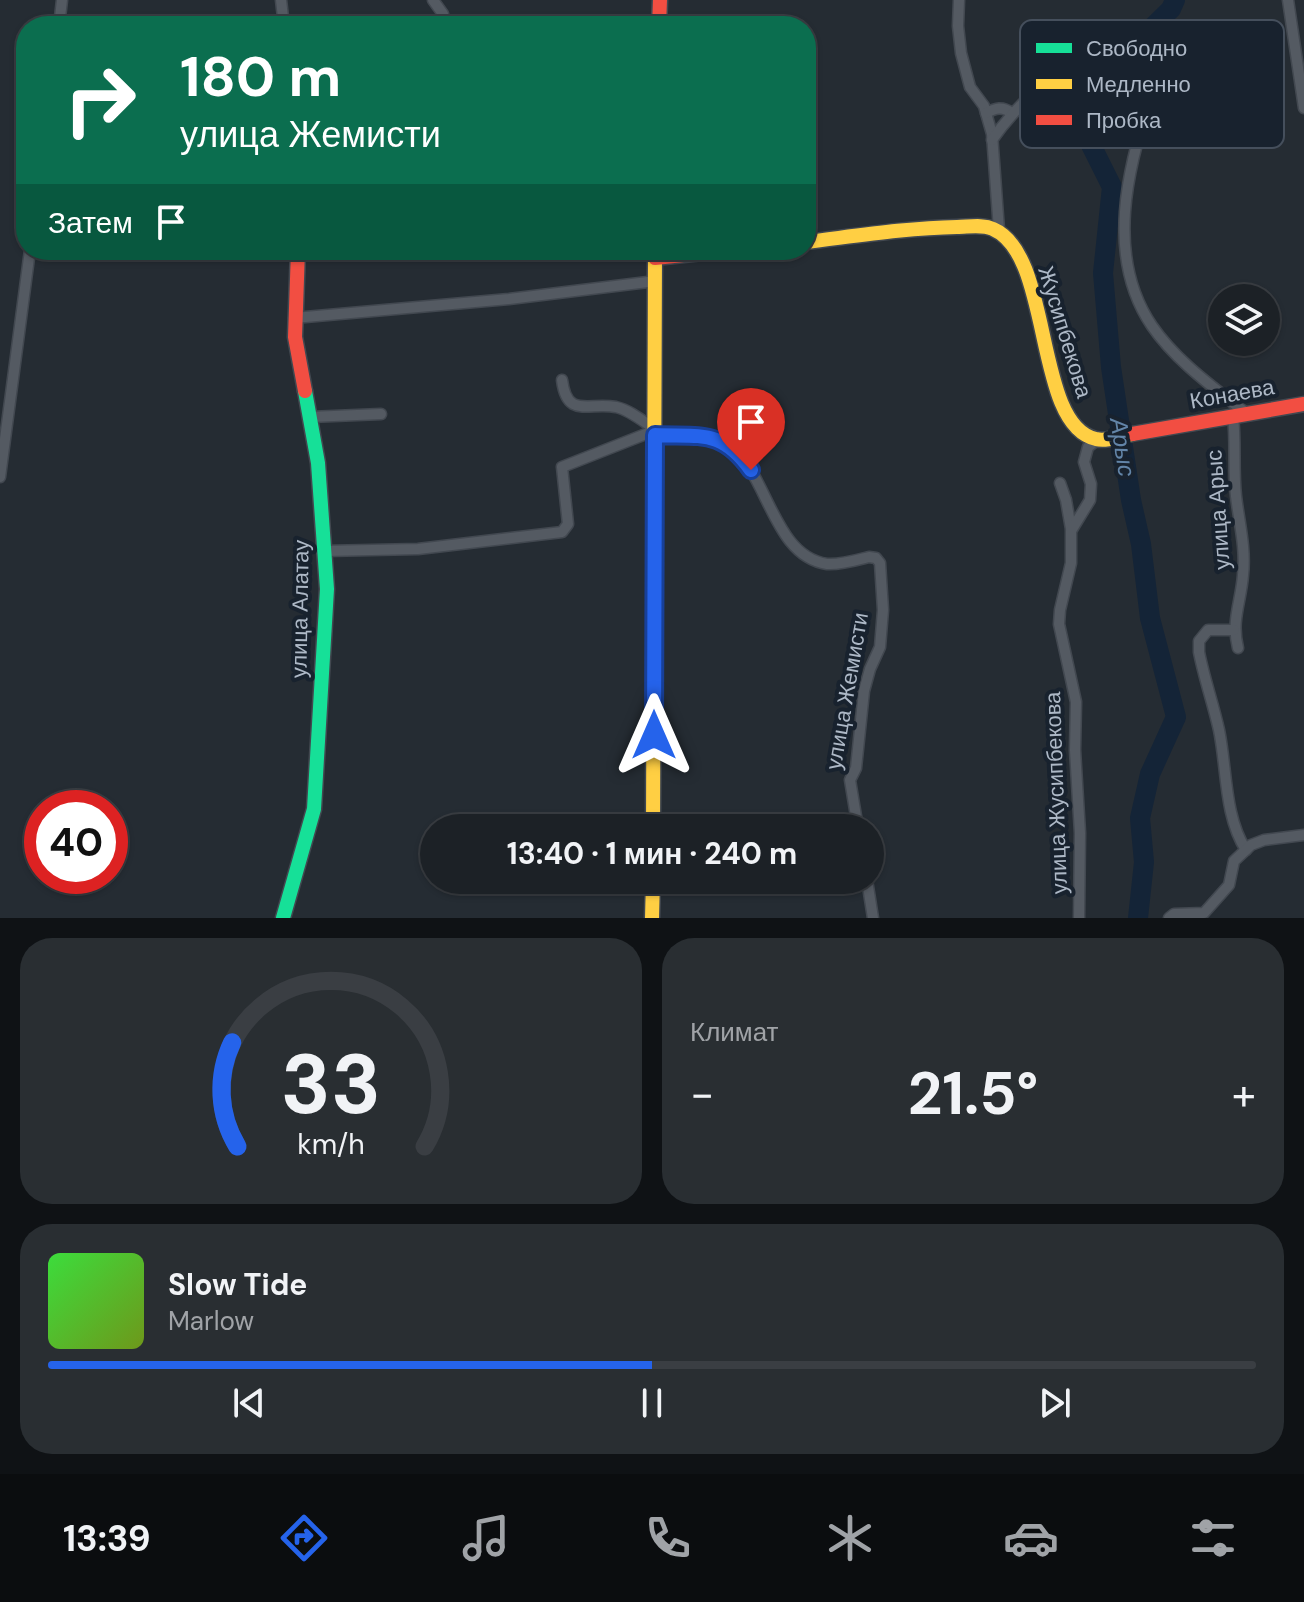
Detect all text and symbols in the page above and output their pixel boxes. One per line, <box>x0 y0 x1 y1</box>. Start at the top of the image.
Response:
legend <box>1020 20 1284 148</box>
text: Свободно <box>1086 34 1187 63</box>
text: 180 m <box>180 40 341 113</box>
icon: right <box>48 48 152 152</box>
text: Медленно <box>1086 70 1191 99</box>
text: Пробка <box>1086 106 1162 135</box>
text: улица Жемисти <box>180 111 441 158</box>
icon: arrive <box>149 200 193 244</box>
text: Затем <box>48 203 133 242</box>
street label: Жусипбекова <box>1031 263 1099 402</box>
map controls <box>1208 284 1280 356</box>
button: layers <box>1208 284 1280 356</box>
street label: Конаева <box>1187 372 1277 416</box>
pin <box>717 388 785 470</box>
icon: arrive <box>729 400 773 444</box>
water label: Арыс <box>1103 413 1143 479</box>
street label: улица Арыс <box>1199 449 1237 571</box>
street label: улица Алатау <box>284 540 316 678</box>
street label: улица Жемисти <box>819 610 875 772</box>
street label: улица Жусипбекова <box>1038 690 1074 895</box>
position arrow <box>612 693 696 777</box>
speed limit sign: 40 <box>24 790 128 894</box>
text: 13:40 · 1 мин · 240 m <box>507 834 797 873</box>
text: Климат <box>690 1015 779 1049</box>
text: 33 <box>281 1030 381 1139</box>
text: 21.5° <box>908 1054 1038 1133</box>
text: − <box>690 1065 714 1123</box>
text: + <box>1232 1065 1256 1123</box>
text: km/h <box>297 1126 365 1163</box>
text: Slow Tide <box>168 1265 307 1304</box>
text: Marlow <box>168 1304 254 1338</box>
icon: previous <box>227 1381 271 1425</box>
icon: pause <box>630 1381 674 1425</box>
icon: next <box>1033 1381 1077 1425</box>
icon: directions <box>276 1510 332 1566</box>
icon: music <box>458 1510 514 1566</box>
icon: phone <box>640 1510 696 1566</box>
icon: climate <box>822 1510 878 1566</box>
icon: car <box>1003 1510 1059 1566</box>
icon: filters <box>1185 1510 1241 1566</box>
text: 13:39 <box>63 1515 151 1562</box>

